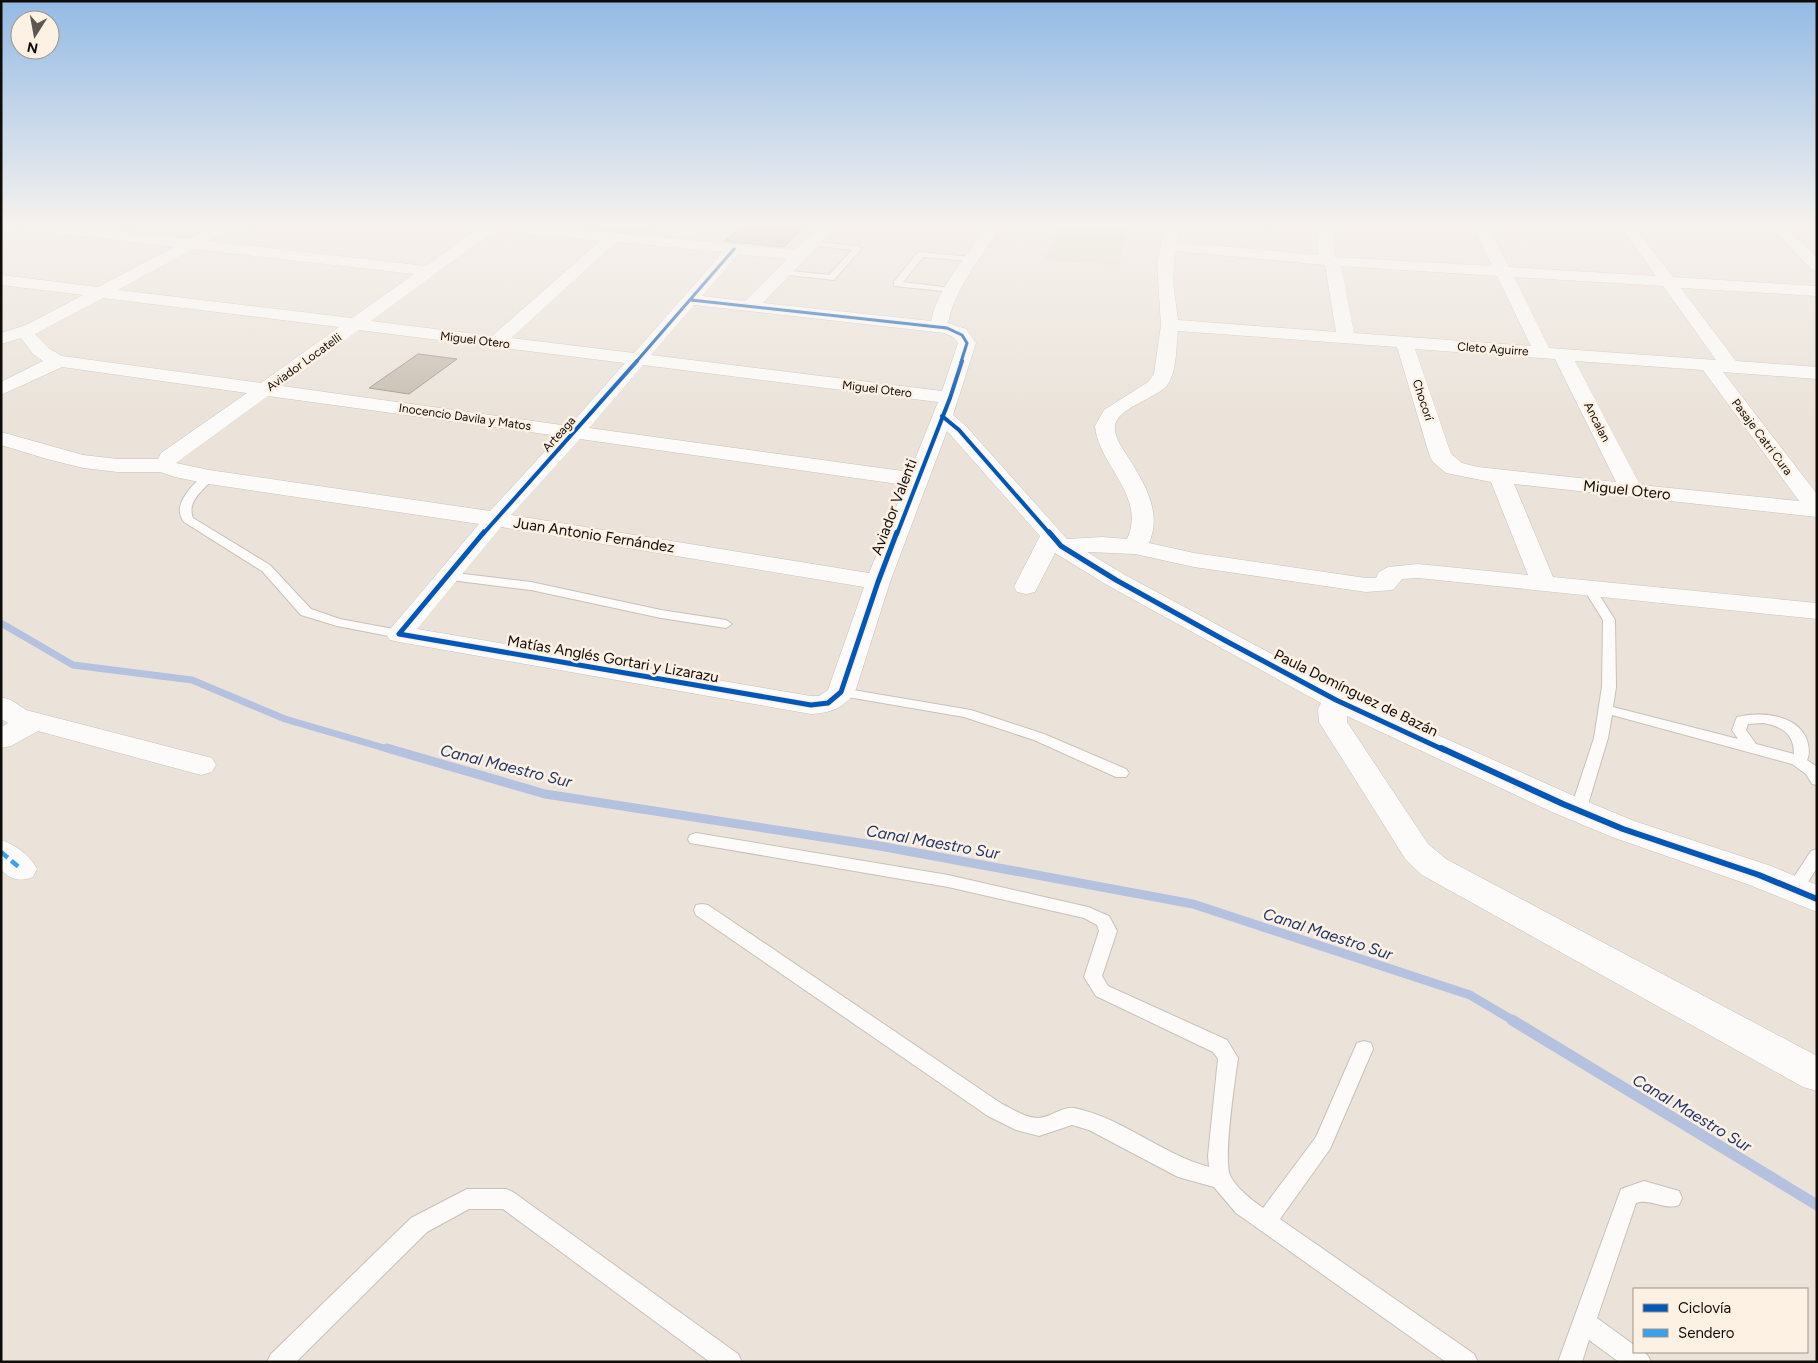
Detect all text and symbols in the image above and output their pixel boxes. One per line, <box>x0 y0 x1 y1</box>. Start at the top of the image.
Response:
north arrow <box>10 10 60 60</box>
text: N <box>26 38 40 57</box>
street label: Miguel Otero <box>439 329 511 351</box>
street label: Aviador Locatelli <box>264 330 344 394</box>
street label: Cleto Aguirre <box>1457 340 1530 359</box>
street label: Miguel Otero <box>841 378 913 400</box>
street label: Chocorí <box>1410 378 1437 424</box>
street label: Pasaje Catri Cura <box>1729 396 1795 478</box>
street label: Ancalan <box>1581 400 1613 445</box>
street label: Inocencio Davila y Matos <box>398 401 532 433</box>
street label: Arteaga <box>540 414 578 454</box>
street label: Aviador Valenti <box>867 456 921 558</box>
street label: Miguel Otero <box>1582 476 1672 504</box>
street label: Juan Antonio Fernández <box>512 513 676 557</box>
street label: Matías Anglés Gortari y Lizarazu <box>506 632 720 686</box>
street label: Paula Domínguez de Bazán <box>1271 645 1441 741</box>
water label: Canal Maestro Sur <box>438 740 574 792</box>
water label: Canal Maestro Sur <box>865 821 1002 863</box>
water label: Canal Maestro Sur <box>1261 904 1396 964</box>
water label: Canal Maestro Sur <box>1629 1070 1755 1156</box>
legend <box>1633 1288 1808 1353</box>
text: Ciclovía <box>1678 1299 1731 1317</box>
text: Sendero <box>1678 1324 1735 1342</box>

